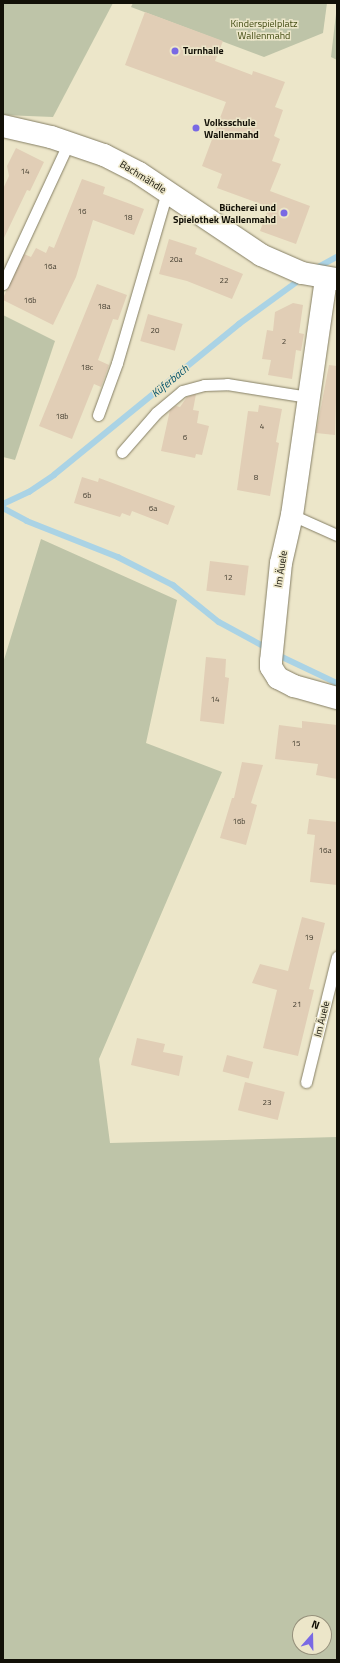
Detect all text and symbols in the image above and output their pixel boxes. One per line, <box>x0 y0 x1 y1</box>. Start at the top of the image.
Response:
park label: Kinderspielplatz Wallenmahd <box>230 17 298 40</box>
place label: Turnhalle <box>183 45 224 57</box>
marker: Turnhalle <box>170 46 180 56</box>
place label: Volksschule Wallenmahd <box>204 116 259 140</box>
marker: Volksschule Wallenmahd <box>191 123 201 133</box>
street label: Bachmähdle <box>118 158 168 196</box>
house number: 14 <box>21 167 29 177</box>
place label: Bücherei und Spielothek Wallenmahd <box>173 201 276 224</box>
house number: 16 <box>78 207 86 217</box>
marker: Bücherei und Spielothek Wallenmahd <box>279 208 289 218</box>
house number: 18 <box>124 213 132 223</box>
house number: 20a <box>170 255 182 265</box>
house number: 16a <box>44 262 56 272</box>
house number: 22 <box>220 276 228 286</box>
house number: 16b <box>23 296 37 306</box>
house number: 18a <box>98 302 110 312</box>
house number: 20 <box>151 326 159 336</box>
house number: 2 <box>282 337 286 347</box>
water label: Küferbach <box>149 362 191 400</box>
house number: 18c <box>81 363 93 373</box>
house number: 18b <box>55 412 69 422</box>
house number: 4 <box>260 422 264 432</box>
house number: 6 <box>183 433 187 443</box>
house number: 8 <box>254 473 258 483</box>
house number: 6b <box>83 491 91 501</box>
house number: 6a <box>149 504 157 514</box>
street label: Im Äuele <box>272 550 290 588</box>
house number: 12 <box>224 573 232 583</box>
house number: 14 <box>211 695 219 705</box>
house number: 15 <box>292 739 300 749</box>
house number: 16b <box>232 817 246 827</box>
house number: 16a <box>319 846 331 856</box>
house number: 19 <box>305 933 313 943</box>
house number: 21 <box>293 1000 301 1010</box>
street label: Im Äuele <box>312 1000 332 1038</box>
house number: 23 <box>263 1098 271 1108</box>
north arrow <box>292 1615 332 1655</box>
text: N <box>309 1616 322 1633</box>

